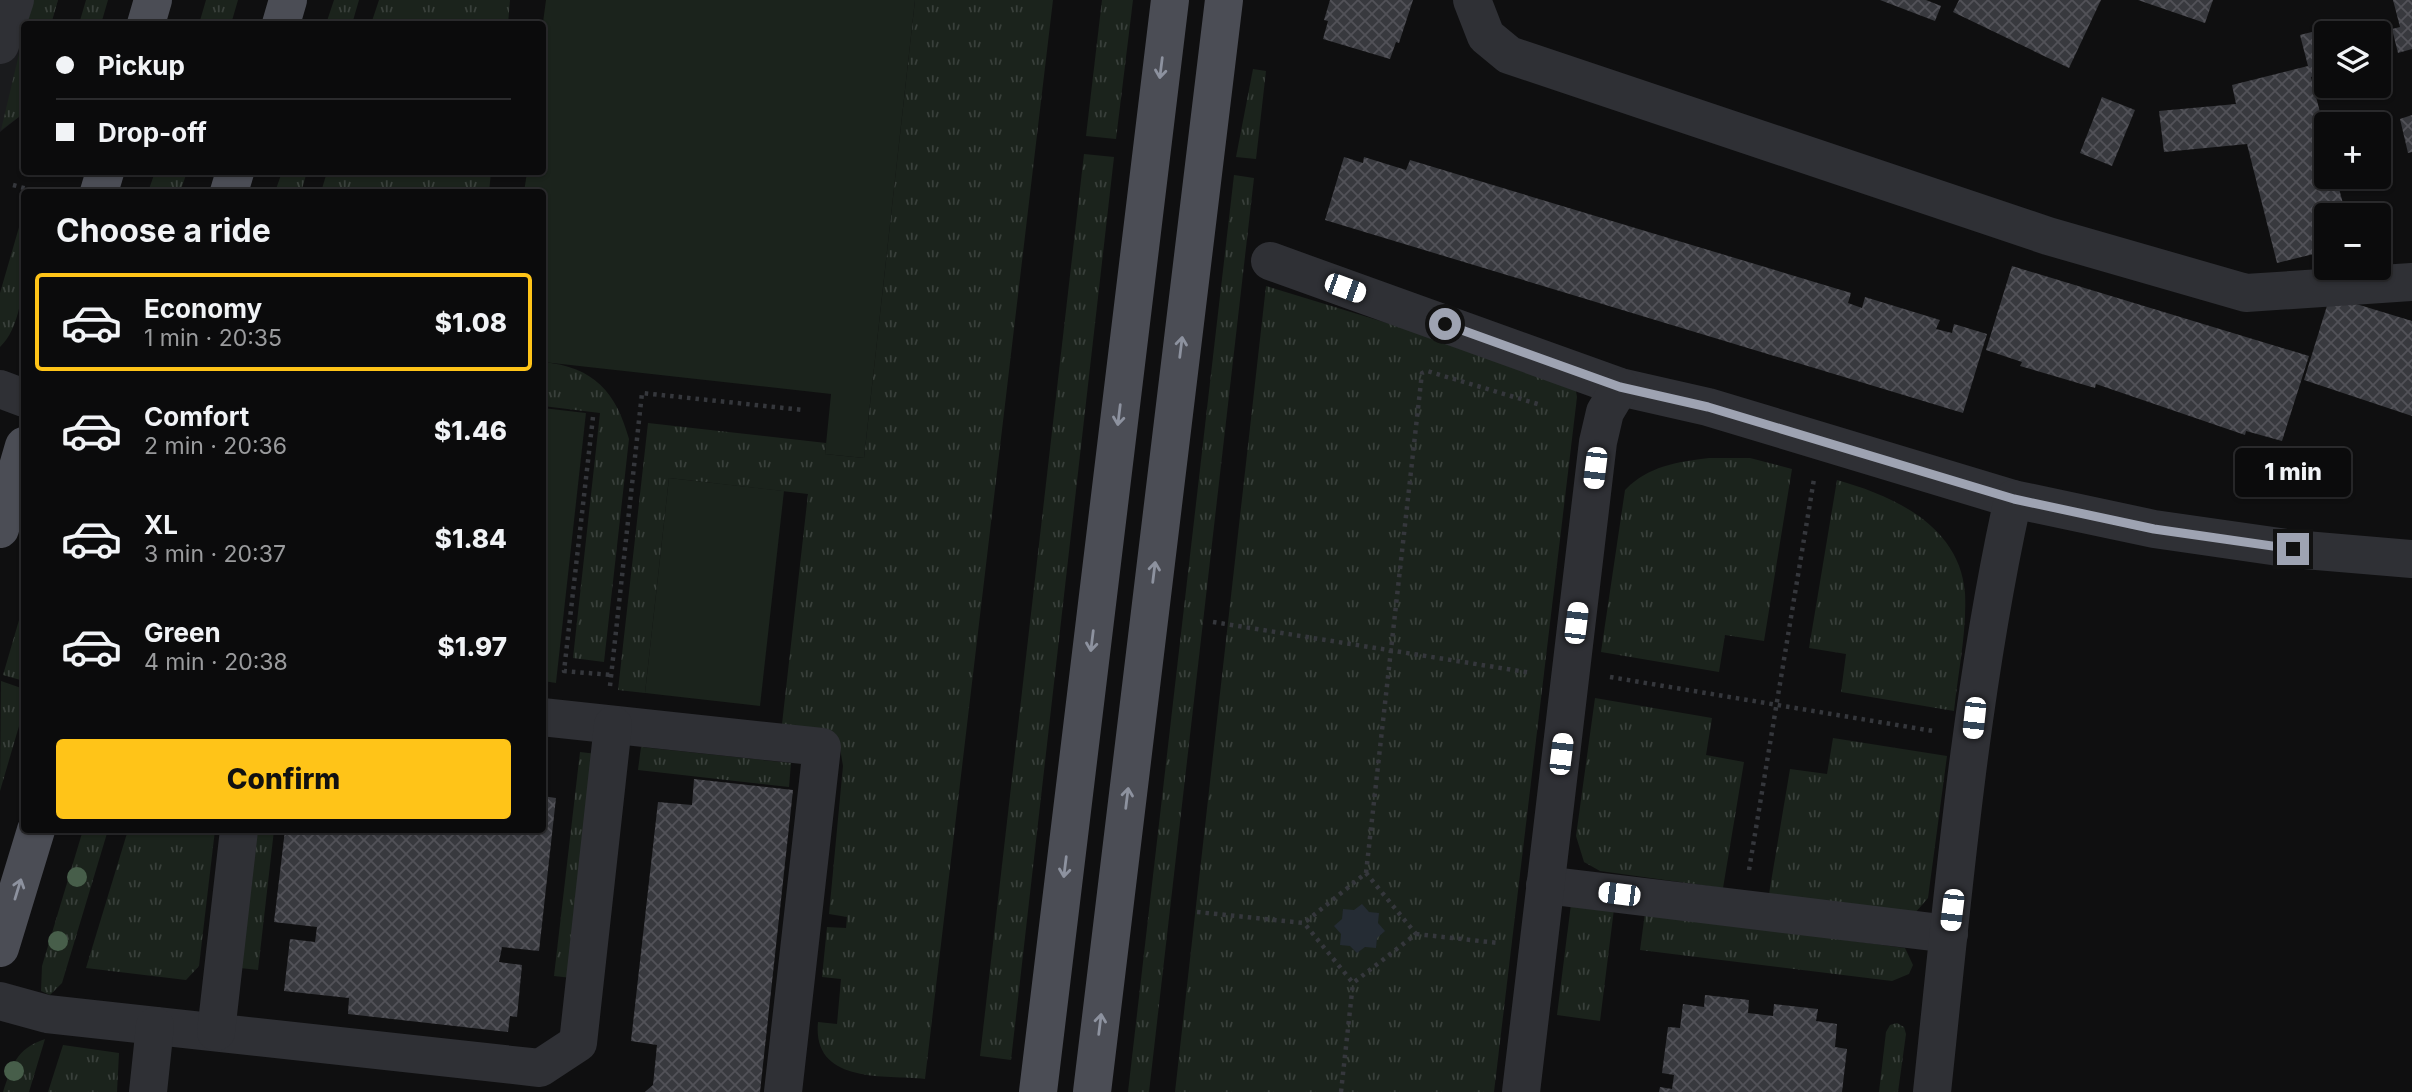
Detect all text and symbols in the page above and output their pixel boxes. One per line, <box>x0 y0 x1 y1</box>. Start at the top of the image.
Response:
map controls <box>2314 21 2391 280</box>
button: layers <box>2314 21 2391 98</box>
text: Pickup <box>98 50 185 81</box>
one-way arrow <box>1155 56 1168 79</box>
button: + <box>2314 112 2391 189</box>
text: Drop-off <box>98 117 207 148</box>
button: − <box>2314 203 2391 280</box>
text: Choose a ride <box>56 211 271 250</box>
car <box>1322 271 1369 305</box>
icon: car <box>60 291 123 354</box>
text: Economy <box>144 293 262 324</box>
text: $1.08 <box>435 307 507 338</box>
route start <box>1429 308 1461 340</box>
text: 1 min · 20:35 <box>144 324 282 352</box>
one-way arrow <box>1175 336 1188 358</box>
icon: car <box>60 399 123 462</box>
text: Comfort <box>144 401 249 432</box>
one-way arrow <box>1113 403 1126 426</box>
text: $1.46 <box>434 415 507 446</box>
text: 2 min · 20:36 <box>144 432 287 460</box>
car <box>1583 446 1608 490</box>
callout: 1 min <box>2235 448 2351 496</box>
text: 1 min <box>2264 458 2322 486</box>
icon: car <box>60 507 123 570</box>
text: XL <box>144 509 178 540</box>
text: $1.84 <box>435 523 507 554</box>
route end <box>2277 533 2309 565</box>
text: 3 min · 20:37 <box>144 540 286 568</box>
one-way arrow <box>1148 562 1161 584</box>
car <box>1564 601 1589 645</box>
icon: car <box>60 615 123 678</box>
text: Green <box>144 617 221 648</box>
one-way arrow <box>1085 629 1098 652</box>
text: $1.97 <box>438 631 507 662</box>
text: 4 min · 20:38 <box>144 648 288 676</box>
car <box>1962 696 1987 740</box>
car <box>1549 732 1574 776</box>
button: Confirm <box>56 739 511 819</box>
one-way arrow <box>1121 788 1134 810</box>
one-way arrow <box>1058 855 1071 878</box>
one-way arrow <box>12 878 25 900</box>
car <box>1597 881 1642 907</box>
car <box>1940 888 1965 932</box>
one-way arrow <box>1094 1013 1107 1036</box>

